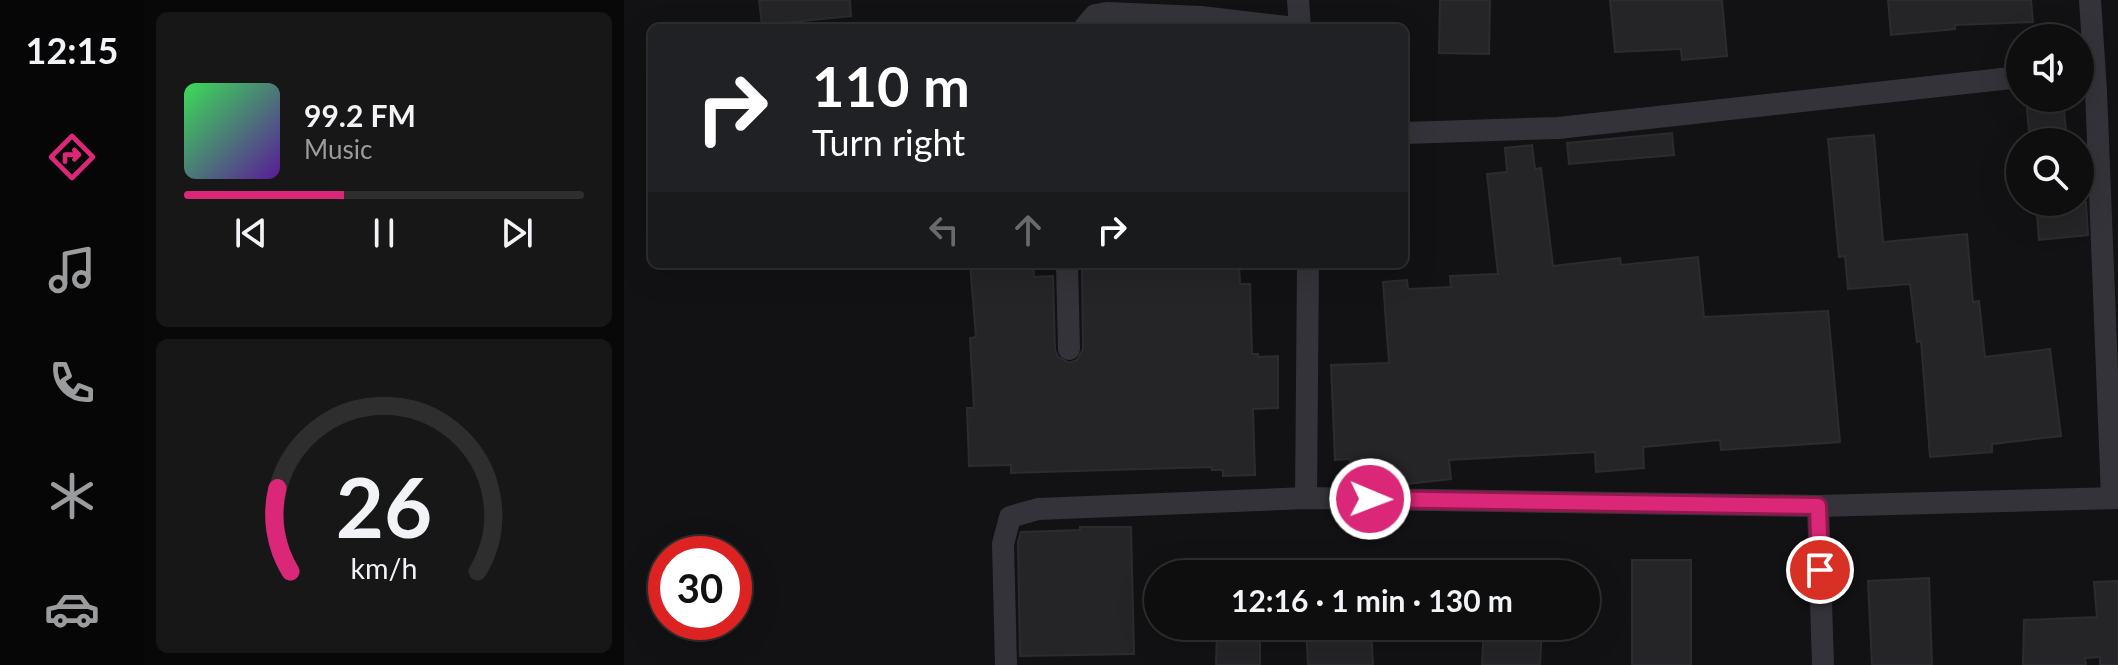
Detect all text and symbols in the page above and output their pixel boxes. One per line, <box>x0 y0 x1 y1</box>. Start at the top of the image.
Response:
map controls <box>2006 24 2094 216</box>
button: sound <box>2006 24 2094 112</box>
text: 12:15 <box>26 28 118 72</box>
text: 110 m <box>812 52 970 119</box>
icon: right <box>680 56 784 160</box>
text: 99.2 FM <box>304 97 416 133</box>
text: Turn right <box>812 120 965 164</box>
button: search <box>2006 128 2094 216</box>
icon: directions <box>44 129 100 185</box>
text: Music <box>304 133 372 165</box>
icon: left <box>922 208 966 252</box>
icon: ahead <box>1006 208 1050 252</box>
icon: right <box>1090 208 1134 252</box>
icon: previous <box>229 211 273 255</box>
icon: pause <box>362 211 406 255</box>
icon: next <box>495 211 539 255</box>
icon: music <box>44 242 100 298</box>
icon: phone <box>44 355 100 411</box>
text: 26 <box>336 455 432 555</box>
position arrow <box>1328 457 1412 541</box>
icon: climate <box>44 468 100 524</box>
speed limit sign: 30 <box>648 536 752 640</box>
pin <box>1786 536 1854 604</box>
icon: arrive <box>1798 548 1842 592</box>
text: km/h <box>351 551 417 585</box>
icon: car <box>44 581 100 637</box>
text: 12:16 · 1 min · 130 m <box>1231 582 1513 618</box>

